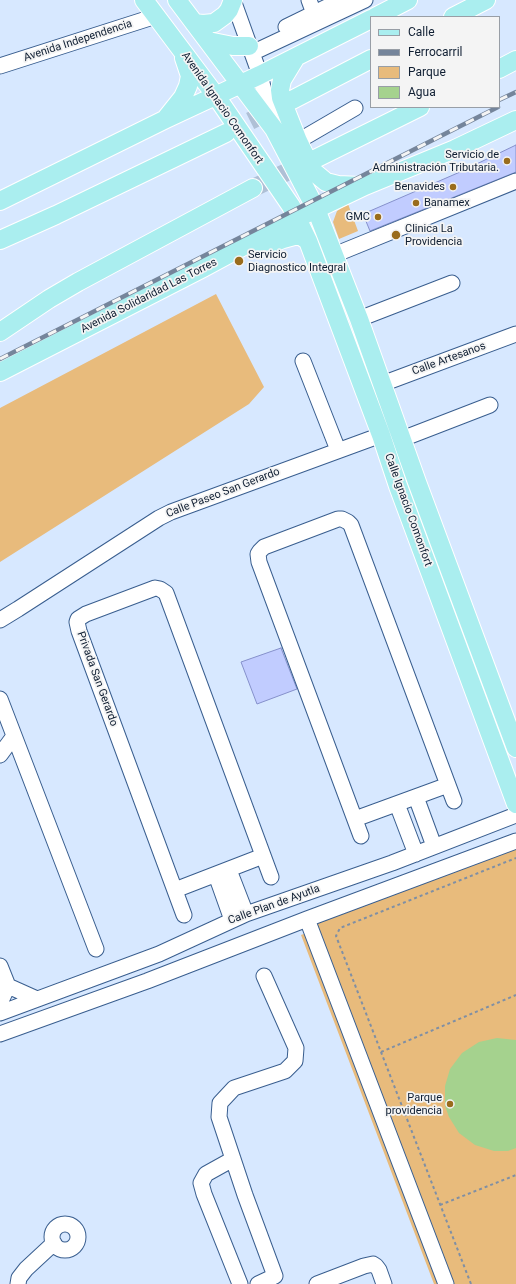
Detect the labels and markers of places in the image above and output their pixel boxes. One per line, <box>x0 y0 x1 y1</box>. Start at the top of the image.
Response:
place label: Servicio de Administración Tributaria. <box>373 148 499 174</box>
marker: Servicio de Administración Tributaria. <box>502 156 512 166</box>
place label: Benavides <box>395 180 445 194</box>
marker: Benavides <box>448 182 458 192</box>
place label: Banamex <box>424 196 470 210</box>
marker: Banamex <box>411 198 421 208</box>
place label: GMC <box>346 210 370 224</box>
marker: GMC <box>373 212 383 222</box>
place label: Clinica La Providencia <box>405 222 462 248</box>
marker: Clinica La Providencia <box>390 229 402 241</box>
place label: Servicio Diagnostico Integral <box>248 248 346 274</box>
marker: Servicio Diagnostico Integral <box>233 255 245 267</box>
place label: Parque providencia <box>385 1091 442 1117</box>
marker: Parque providencia <box>445 1099 455 1109</box>

